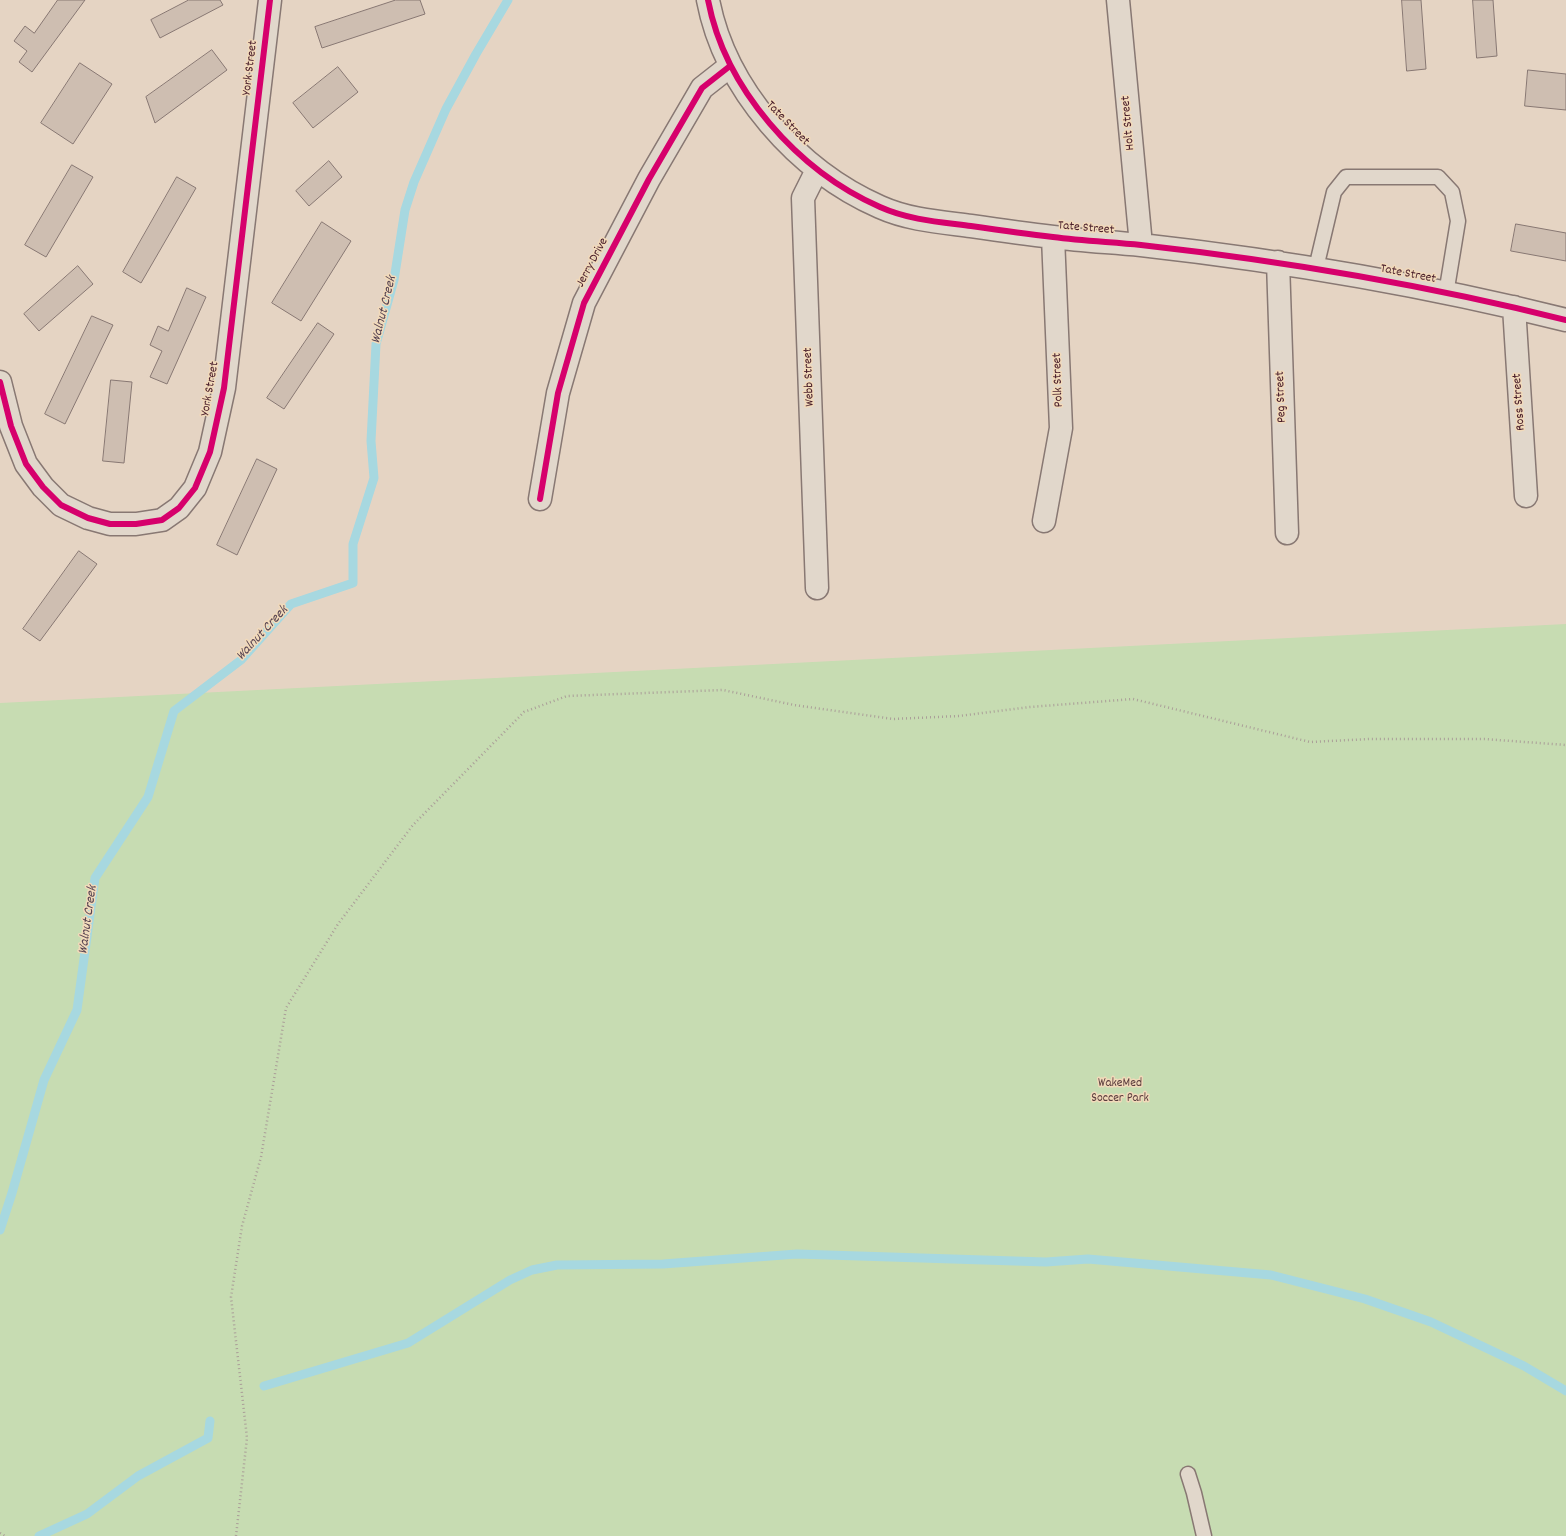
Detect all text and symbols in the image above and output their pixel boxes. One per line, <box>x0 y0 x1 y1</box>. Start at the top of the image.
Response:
street label: York Street <box>240 40 262 96</box>
street label: Holt Street <box>1119 95 1139 151</box>
street label: Tate Street <box>762 98 812 150</box>
street label: Tate Street <box>1057 219 1115 239</box>
street label: Jerry Drive <box>574 236 612 290</box>
street label: Tate Street <box>1379 262 1437 288</box>
water label: Walnut Creek <box>369 275 401 345</box>
street label: Webb Street <box>801 347 819 407</box>
street label: Polk Street <box>1050 352 1068 408</box>
street label: York Street <box>199 360 223 418</box>
street label: Peg Street <box>1273 371 1291 423</box>
street label: Ross Street <box>1510 373 1530 431</box>
water label: Walnut Creek <box>233 603 293 665</box>
water label: Walnut Creek <box>76 885 102 955</box>
park label: WakeMed Soccer Park <box>1091 1076 1149 1107</box>

